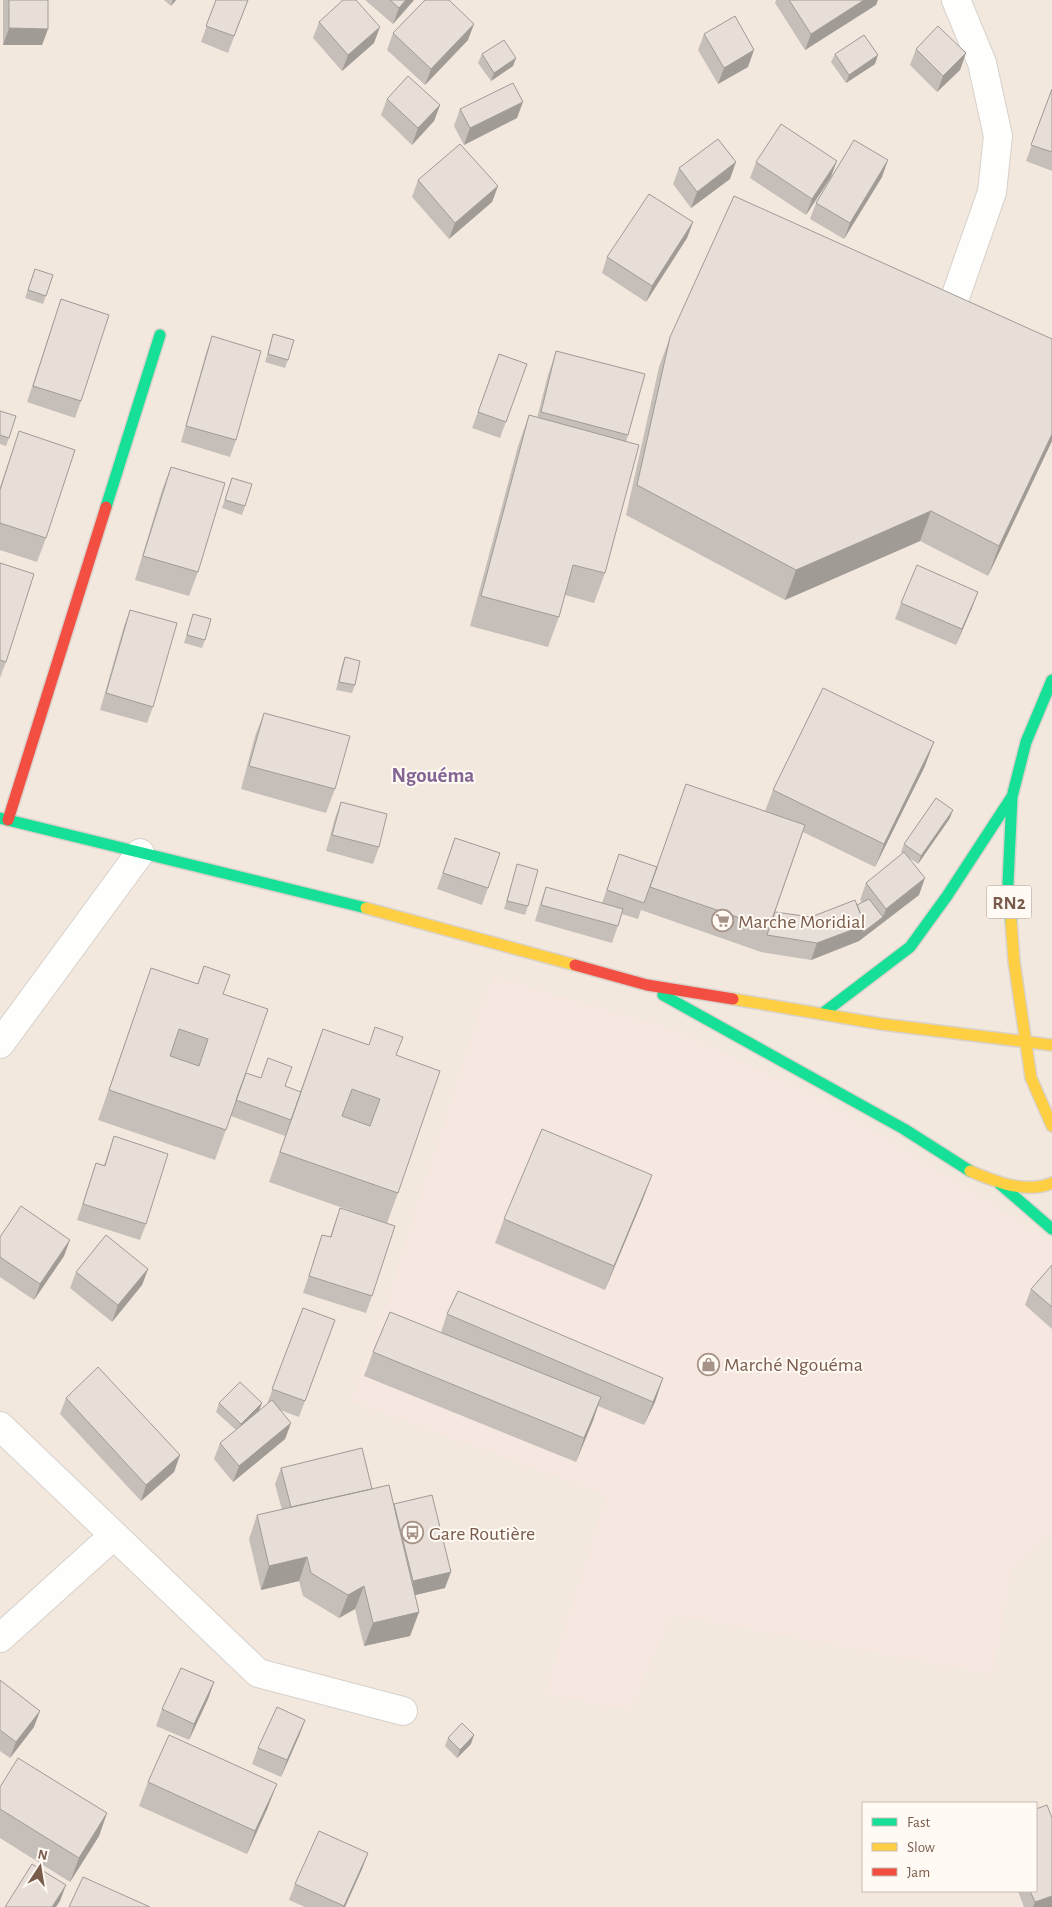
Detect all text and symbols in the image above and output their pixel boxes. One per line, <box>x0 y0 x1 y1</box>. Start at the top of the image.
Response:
district label: Ngouéma <box>392 765 474 786</box>
road number: RN2 <box>986 886 1032 919</box>
supermarket icon: Marche Moridial <box>710 909 734 933</box>
place label: Marche Moridial <box>738 912 865 932</box>
shop icon: Marché Ngouéma <box>696 1352 720 1376</box>
place label: Marché Ngouéma <box>724 1355 863 1375</box>
bus stop icon: Gare Routière <box>401 1521 425 1545</box>
place label: Gare Routière <box>429 1524 535 1544</box>
legend <box>862 1802 1037 1892</box>
text: Fast <box>907 1815 931 1830</box>
text: Slow <box>907 1840 935 1855</box>
north arrow <box>15 1842 65 1892</box>
text: N <box>36 1847 49 1863</box>
text: Jam <box>907 1865 930 1880</box>

